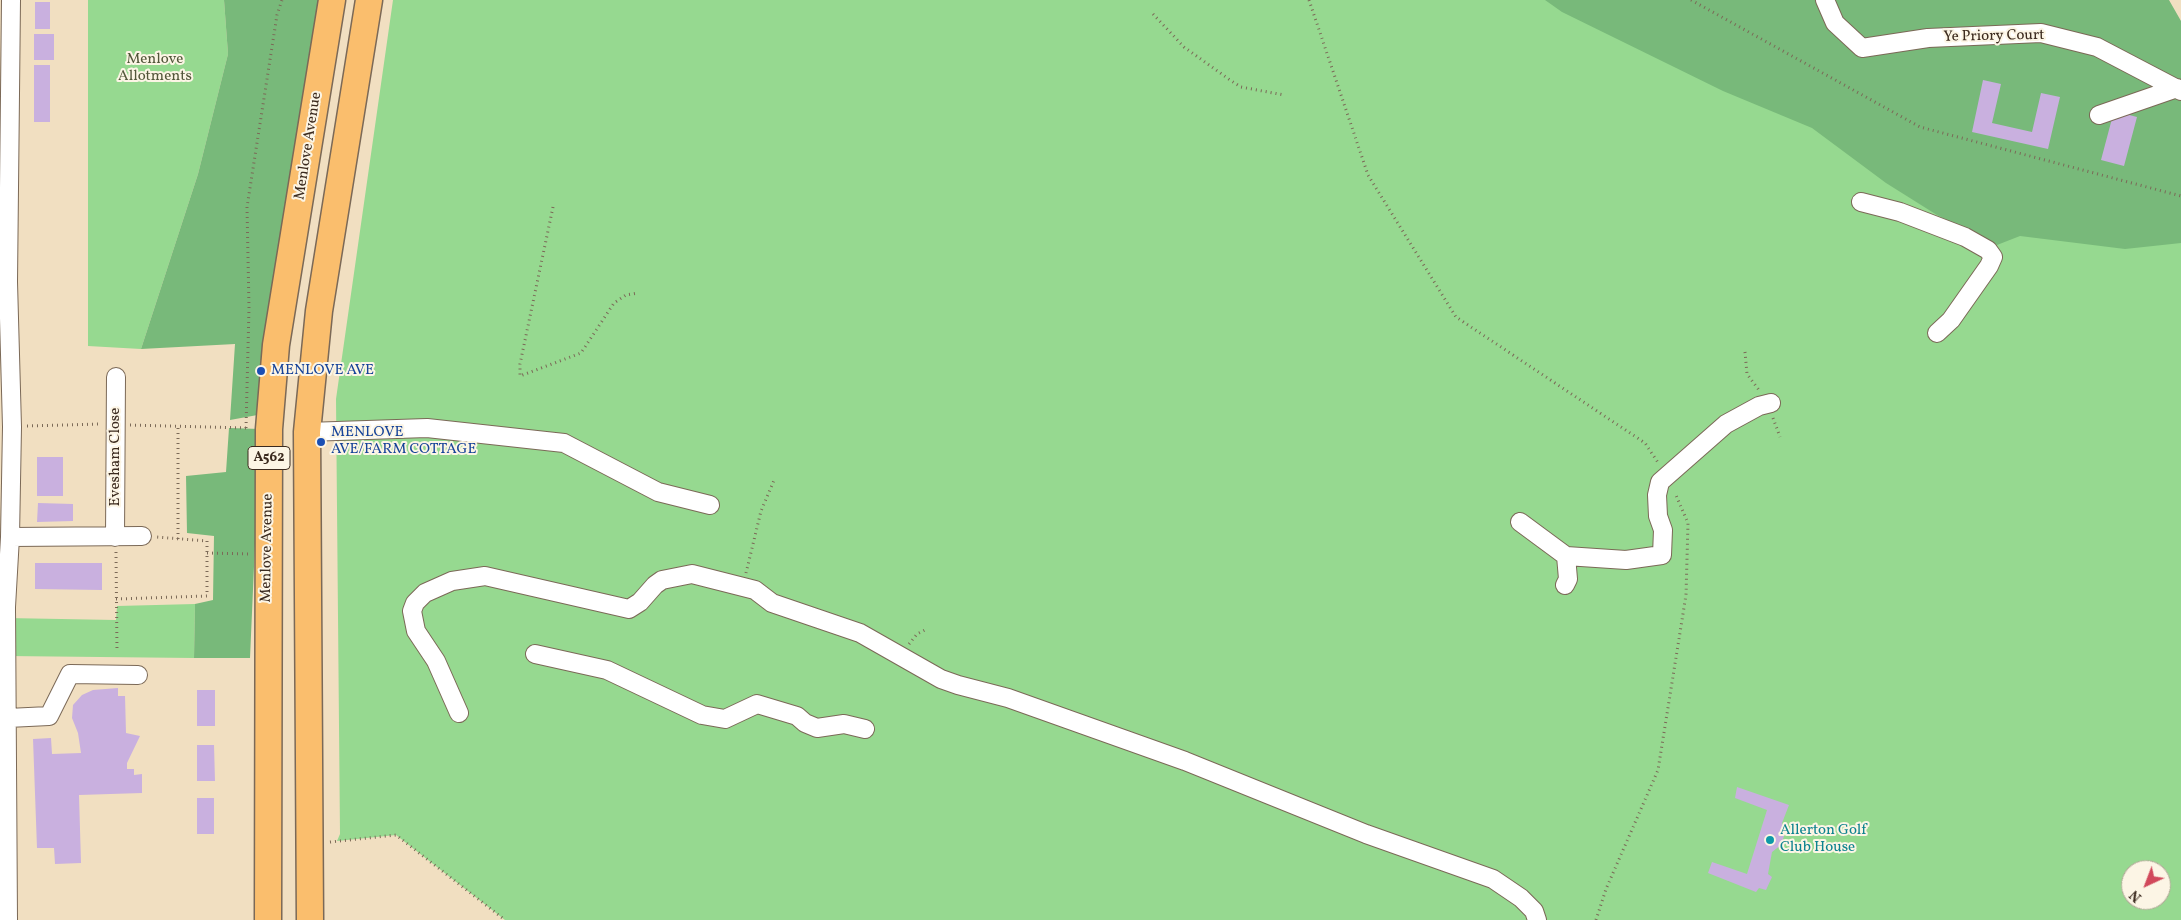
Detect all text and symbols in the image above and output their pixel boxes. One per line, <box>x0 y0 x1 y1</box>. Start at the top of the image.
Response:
street label: Ye Priory Court <box>1943 27 2045 47</box>
park label: Menlove Allotments <box>118 51 192 86</box>
street label: Menlove Avenue <box>292 91 326 201</box>
place label: MENLOVE AVE <box>271 362 374 380</box>
marker: MENLOVE AVE <box>255 365 267 377</box>
street label: Evesham Close <box>107 408 125 506</box>
place label: MENLOVE AVE/FARM COTTAGE <box>331 424 476 459</box>
marker: MENLOVE AVE/FARM COTTAGE <box>315 436 327 448</box>
road number: A562 <box>248 446 290 469</box>
street label: Menlove Avenue <box>258 493 278 603</box>
place label: Allerton Golf Club House <box>1780 822 1866 857</box>
marker: Allerton Golf Club House <box>1764 834 1776 846</box>
north arrow <box>2121 860 2171 910</box>
text: N <box>2126 885 2146 906</box>

